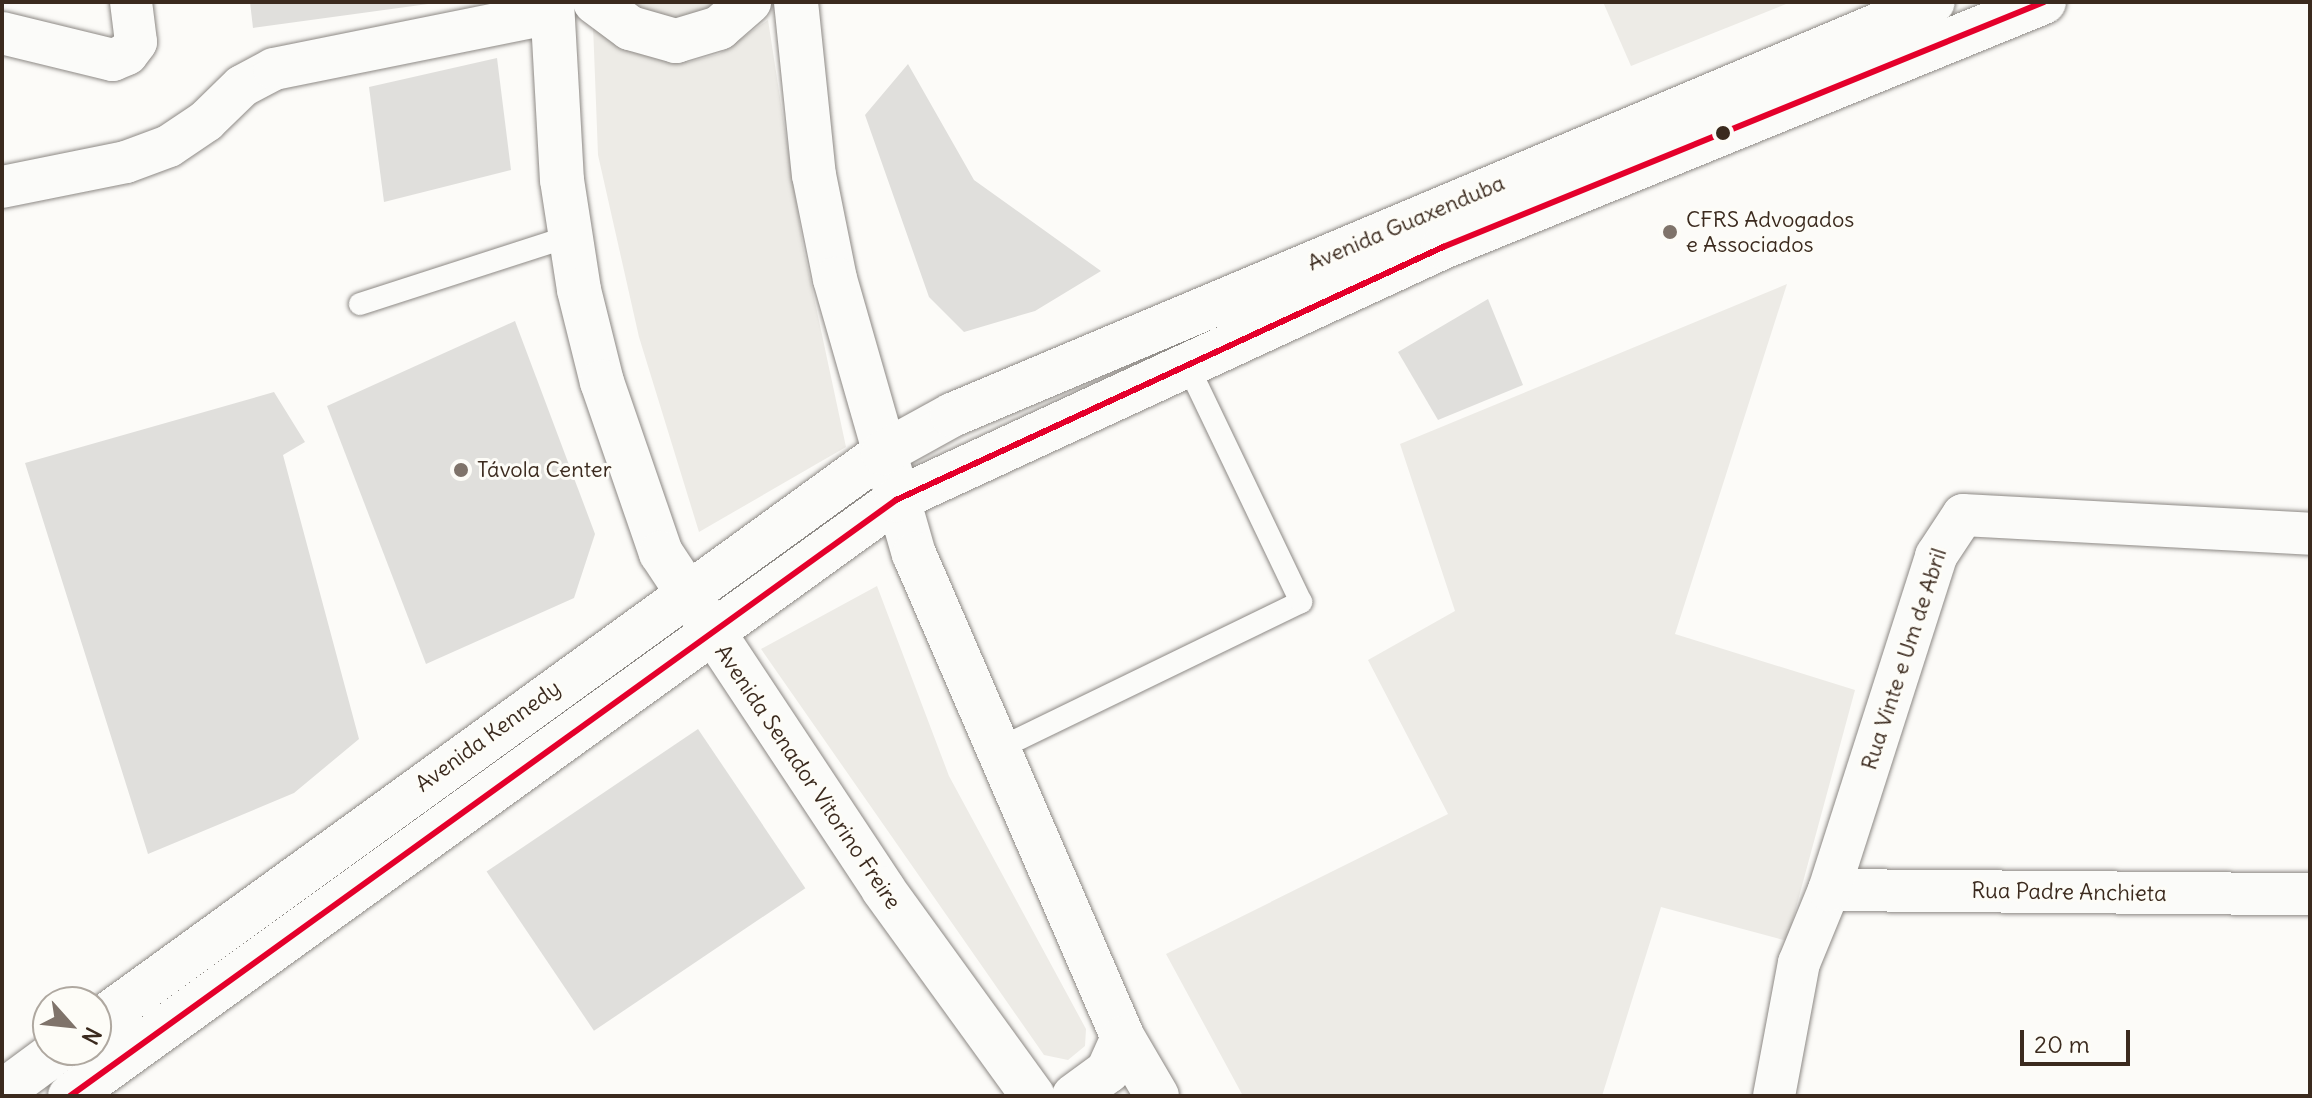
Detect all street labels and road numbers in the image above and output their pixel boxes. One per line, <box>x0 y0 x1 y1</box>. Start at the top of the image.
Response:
street label: Avenida Guaxenduba <box>1304 170 1508 276</box>
street label: Rua Vinte e Um de Abril <box>1856 545 1952 773</box>
street label: Avenida Senador Vitorino Freire <box>709 640 907 914</box>
street label: Avenida Kennedy <box>410 675 566 797</box>
street label: Rua Padre Anchieta <box>1971 877 2167 907</box>

